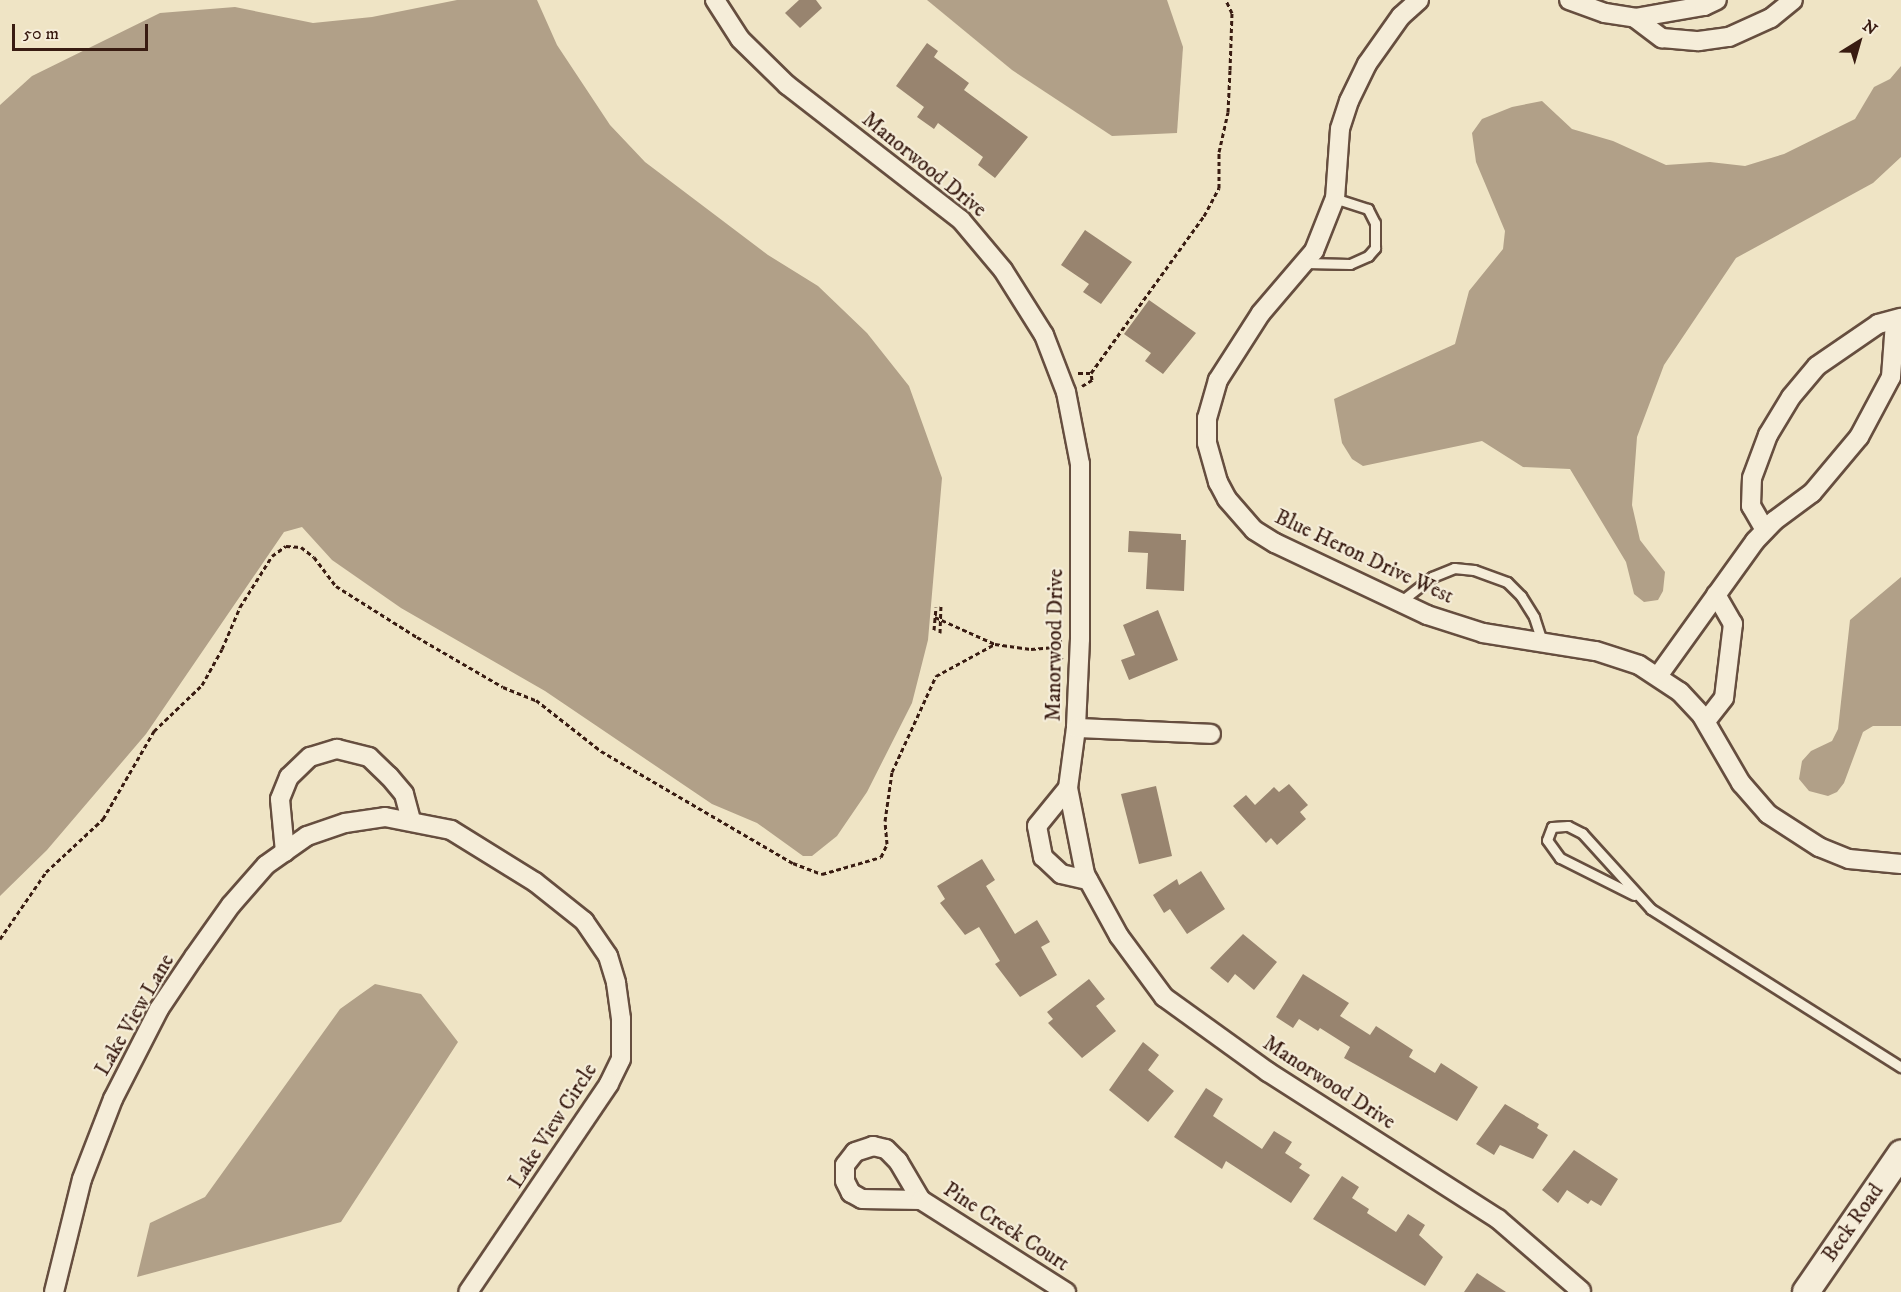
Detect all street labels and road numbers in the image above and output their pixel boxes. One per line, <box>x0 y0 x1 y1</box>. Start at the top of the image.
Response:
street label: Manorwood Drive <box>857 107 991 223</box>
street label: Blue Heron Drive West <box>1271 505 1457 609</box>
street label: Manorwood Drive <box>1041 568 1069 722</box>
street label: Lake View Lane <box>90 950 180 1080</box>
street label: Manorwood Drive <box>1258 1031 1400 1135</box>
street label: Lake View Circle <box>503 1059 603 1193</box>
street label: Pine Creek Court <box>939 1177 1073 1277</box>
street label: Beck Road <box>1817 1179 1889 1267</box>

